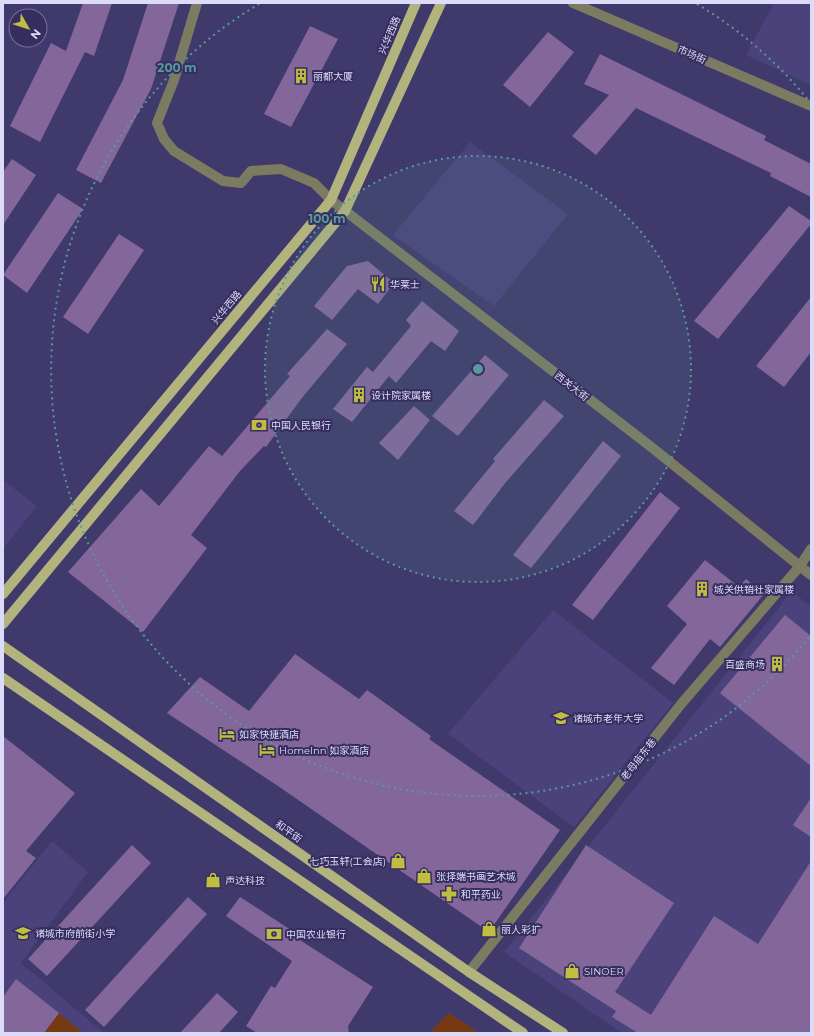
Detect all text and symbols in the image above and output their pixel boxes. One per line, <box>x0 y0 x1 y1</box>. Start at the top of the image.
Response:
north arrow <box>8 8 48 48</box>
street label: 兴华西路 <box>376 14 403 56</box>
text: N <box>28 26 44 42</box>
street label: 市场街 <box>675 43 708 66</box>
text: 200 m <box>157 60 197 75</box>
building icon: 丽都大厦 <box>292 67 310 85</box>
place label: 丽都大厦 <box>313 70 353 83</box>
text: 100 m <box>309 211 345 226</box>
restaurant icon: 华莱士 <box>369 275 387 293</box>
place label: 华莱士 <box>390 278 420 291</box>
street label: 兴华西路 <box>209 288 244 327</box>
centre of rings <box>471 362 485 376</box>
street label: 西关大街 <box>552 369 591 404</box>
building icon: 设计院家属楼 <box>350 386 368 404</box>
place label: 设计院家属楼 <box>371 389 431 402</box>
bank icon: 中国人民银行 <box>250 416 268 434</box>
place label: 中国人民银行 <box>271 419 331 432</box>
building icon: 城关供销社家属楼 <box>693 580 711 598</box>
place label: 城关供销社家属楼 <box>714 583 794 596</box>
building icon: 百盛商场 <box>768 655 786 673</box>
place label: 百盛商场 <box>725 658 765 671</box>
school or university icon: 诸城市老年大学 <box>552 709 570 727</box>
place label: 诸城市老年大学 <box>573 712 643 725</box>
hotel icon: 如家快捷酒店 <box>218 725 236 743</box>
place label: 如家快捷酒店 <box>239 728 299 741</box>
street label: 老母庙东巷 <box>618 736 659 783</box>
hotel icon: HomeInn 如家酒店 <box>258 741 276 759</box>
place label: HomeInn 如家酒店 <box>279 744 369 757</box>
street label: 和平街 <box>273 817 305 845</box>
shop icon: 七巧玉轩(工会店) <box>389 852 407 870</box>
place label: 七巧玉轩(工会店) <box>309 855 386 868</box>
shop icon: 张择端书画艺术城 <box>415 867 433 885</box>
place label: 张择端书画艺术城 <box>436 870 516 883</box>
shop icon: 声达科技 <box>204 871 222 889</box>
place label: 声达科技 <box>225 874 265 887</box>
pharmacy icon: 和平药业 <box>440 885 458 903</box>
place label: 和平药业 <box>461 888 501 901</box>
shop icon: 丽人彩扩 <box>480 920 498 938</box>
place label: 丽人彩扩 <box>501 923 541 936</box>
school or university icon: 诸城市府前街小学 <box>14 924 32 942</box>
bank icon: 中国农业银行 <box>265 925 283 943</box>
place label: 诸城市府前街小学 <box>35 927 115 940</box>
place label: 中国农业银行 <box>286 928 346 941</box>
shop icon: SINOER <box>563 962 581 980</box>
place label: SINOER <box>584 965 624 978</box>

